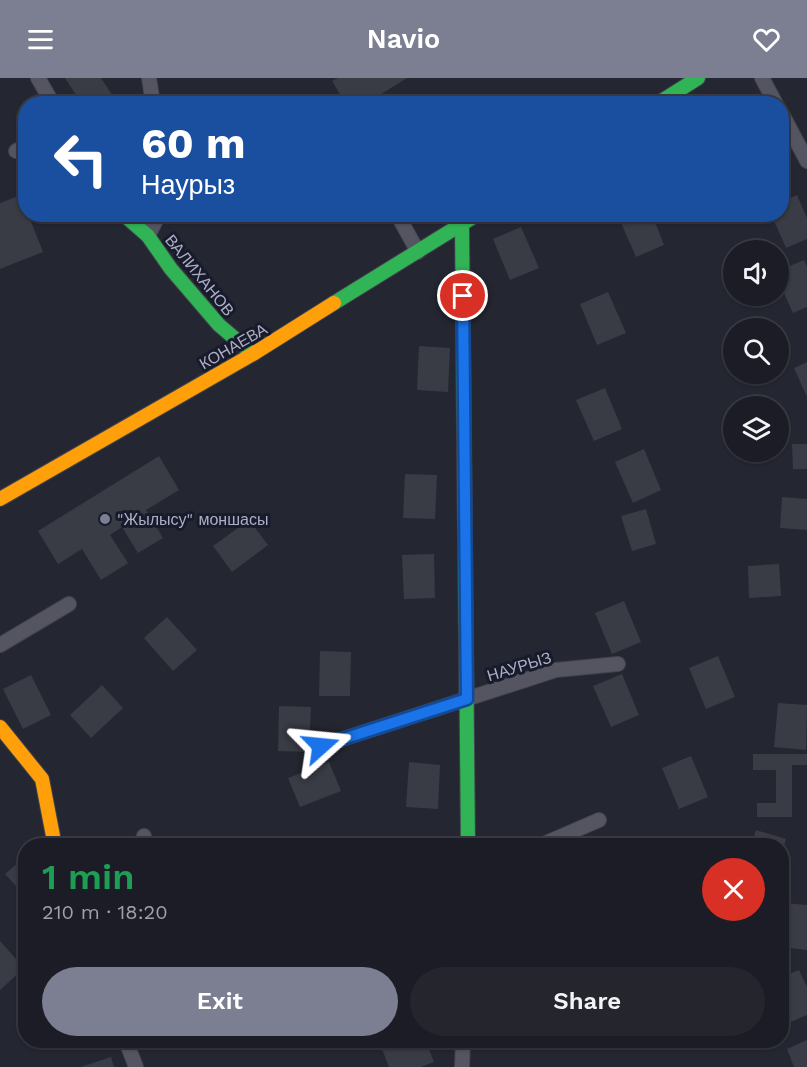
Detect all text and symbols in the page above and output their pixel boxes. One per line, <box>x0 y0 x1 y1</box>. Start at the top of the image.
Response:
icon: menu <box>24 23 57 56</box>
text: Navio <box>367 23 440 55</box>
icon: heart <box>750 23 783 56</box>
text: 60 m <box>141 119 245 168</box>
icon: left <box>42 120 120 198</box>
text: Наурыз <box>141 169 235 201</box>
street label: ВАЛИХАНОВ <box>161 231 238 320</box>
map controls <box>723 240 789 462</box>
button: sound <box>723 240 789 306</box>
pin <box>437 270 488 321</box>
icon: arrive <box>446 279 479 312</box>
button: search <box>723 318 789 384</box>
street label: КОНАЕВА <box>196 319 271 373</box>
button: layers <box>723 396 789 462</box>
place label: "Жылысу" моншасы <box>117 510 268 529</box>
marker: "Жылысу" моншасы <box>98 512 112 526</box>
street label: НАУРЫЗ <box>485 648 554 685</box>
position arrow <box>289 714 353 778</box>
text: 1 min <box>42 856 134 898</box>
button: close <box>702 858 765 921</box>
text: 210 m · 18:20 <box>42 900 168 924</box>
button: Exit <box>42 967 398 1036</box>
button: Share <box>410 967 765 1036</box>

